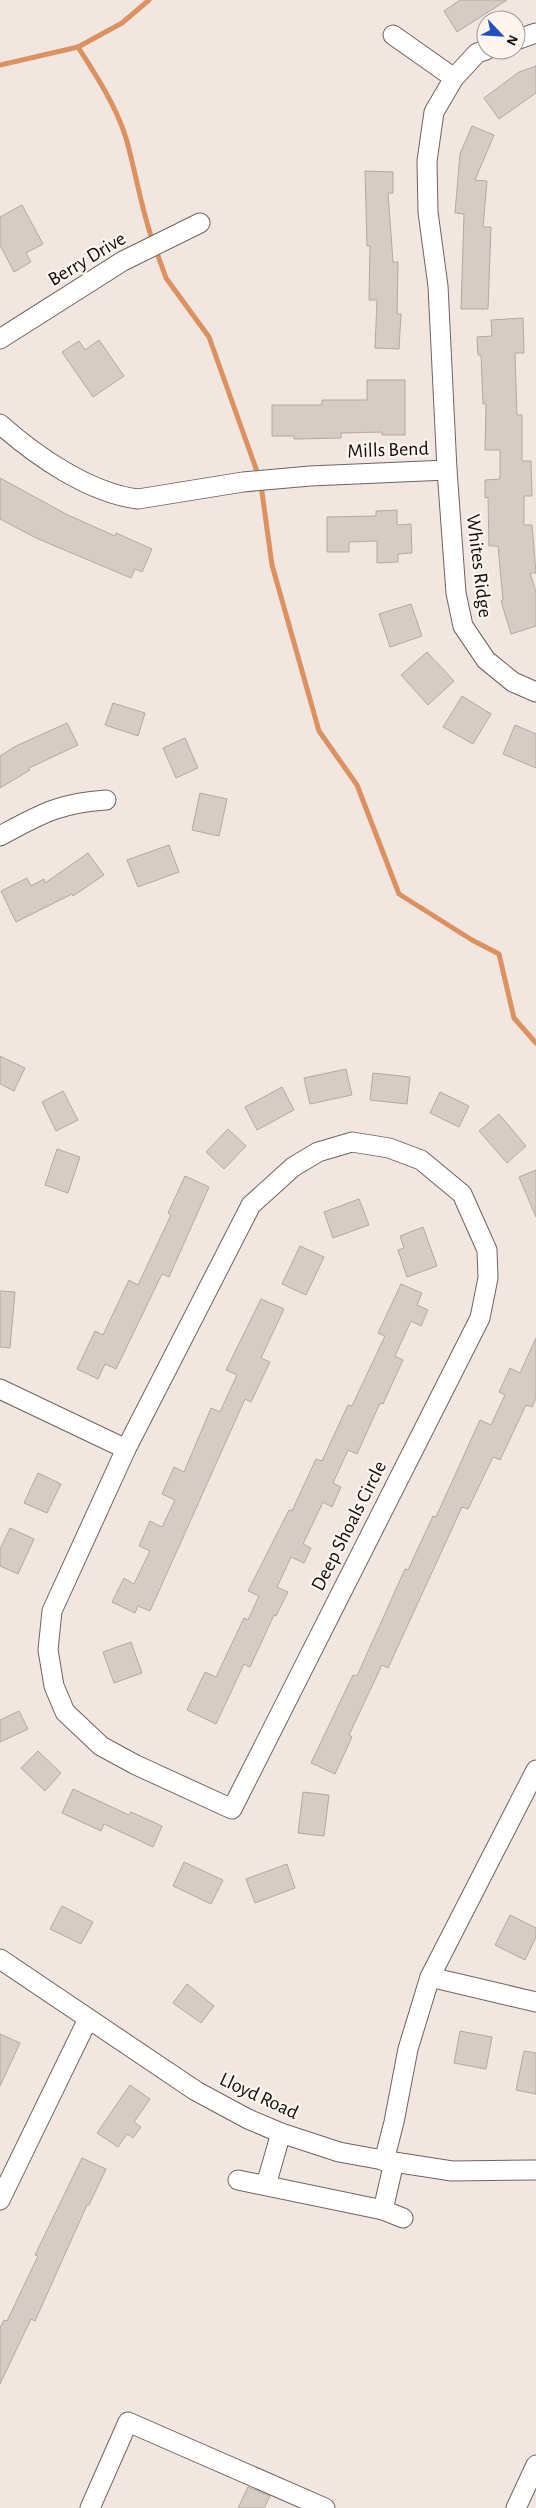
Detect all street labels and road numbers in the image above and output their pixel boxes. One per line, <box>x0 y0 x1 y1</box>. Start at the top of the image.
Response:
street label: Berry Drive <box>45 228 129 290</box>
street label: Mills Bend <box>347 439 429 461</box>
street label: Whites Ridge <box>463 513 495 619</box>
street label: Deep Shoals Circle <box>308 1458 390 1594</box>
street label: Lloyd Road <box>216 2069 302 2123</box>

